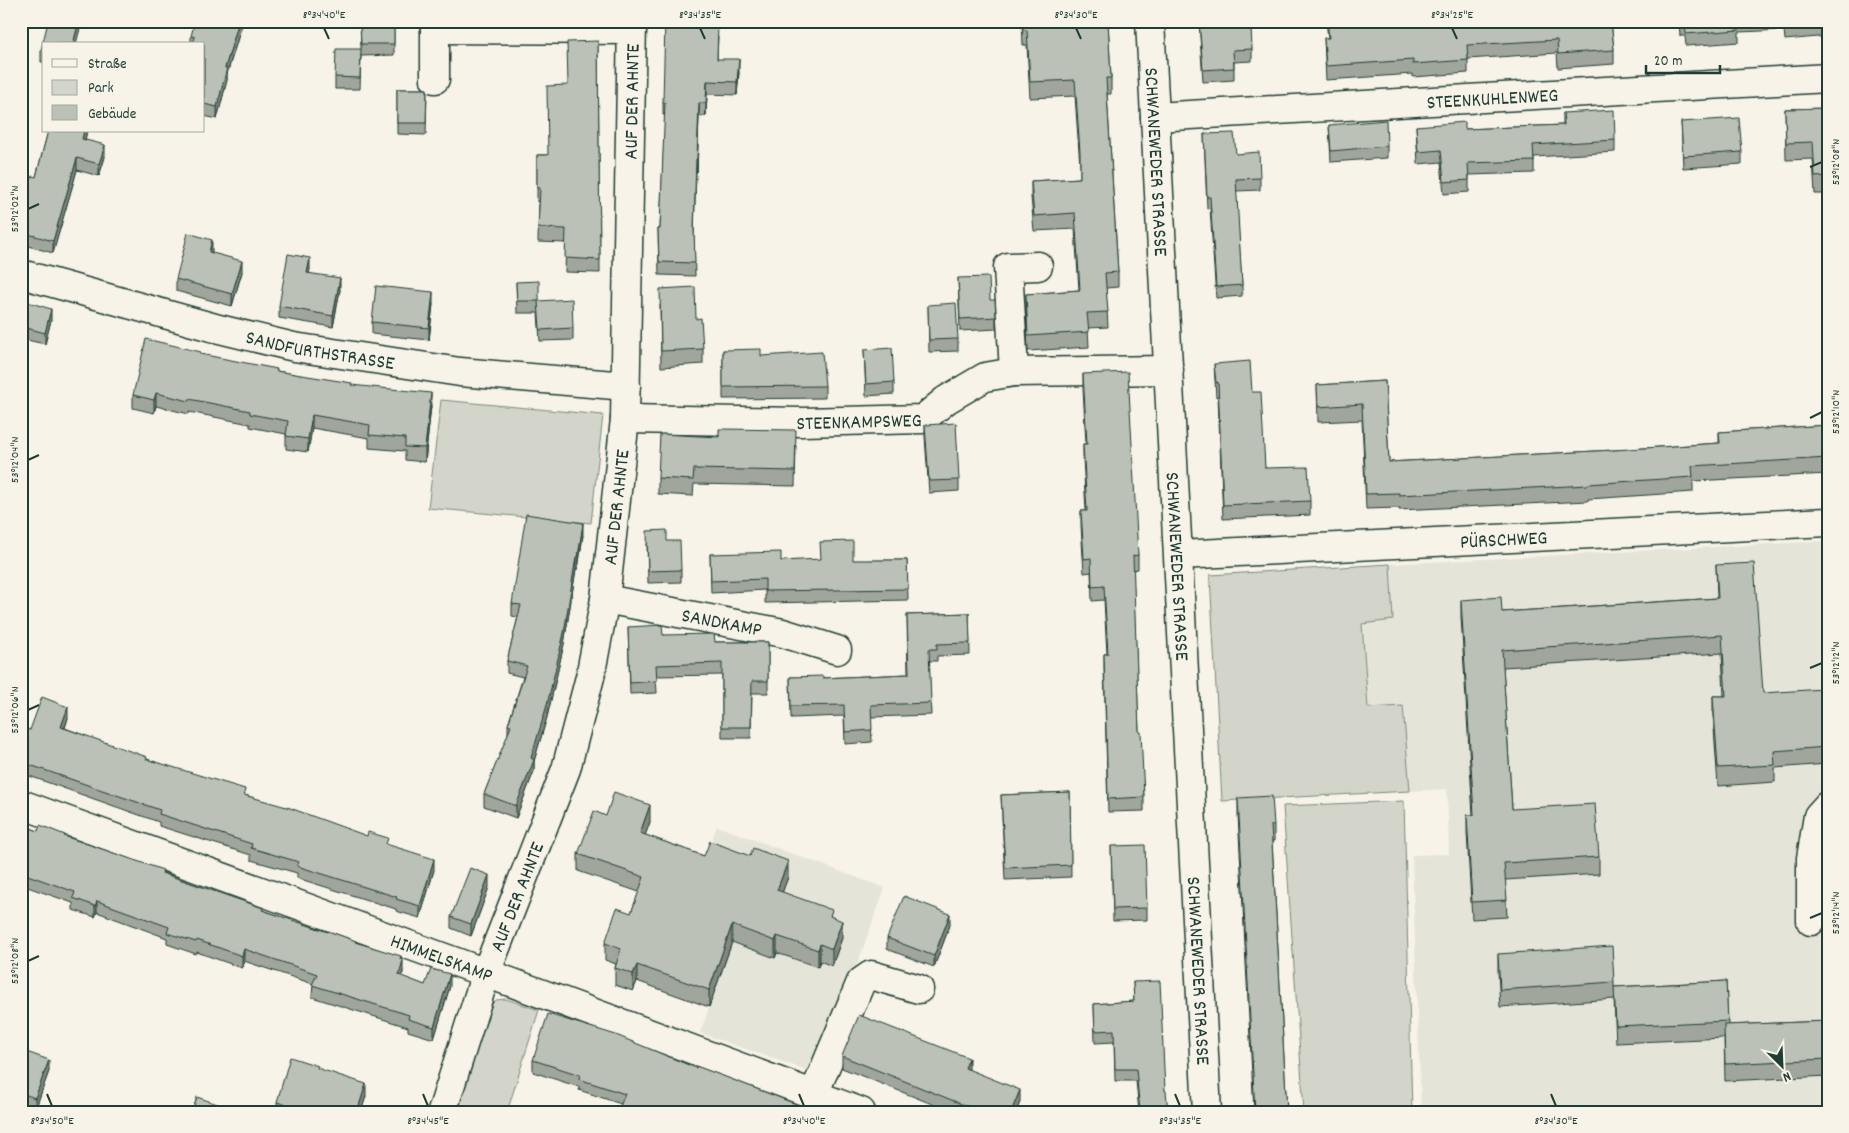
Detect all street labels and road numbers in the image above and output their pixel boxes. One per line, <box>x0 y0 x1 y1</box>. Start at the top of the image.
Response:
street label: AUF DER AHNTE <box>619 43 649 160</box>
street label: SCHWANEWEDER STRASSE <box>1135 67 1173 257</box>
street label: STEENKUHLENWEG <box>1426 83 1559 118</box>
street label: SANDFURTHSTRASSE <box>242 325 396 379</box>
street label: STEENKAMPSWEG <box>796 408 922 439</box>
street label: AUF DER AHNTE <box>598 448 639 567</box>
street label: SCHWANEWEDER STRASSE <box>1157 471 1194 661</box>
street label: PÜRSCHWEG <box>1459 525 1548 558</box>
street label: SANDKAMP <box>679 603 764 646</box>
street label: AUF DER AHNTE <box>485 838 553 957</box>
street label: SCHWANEWEDER STRASSE <box>1178 876 1216 1066</box>
street label: HIMMELSKAMP <box>386 928 496 991</box>

